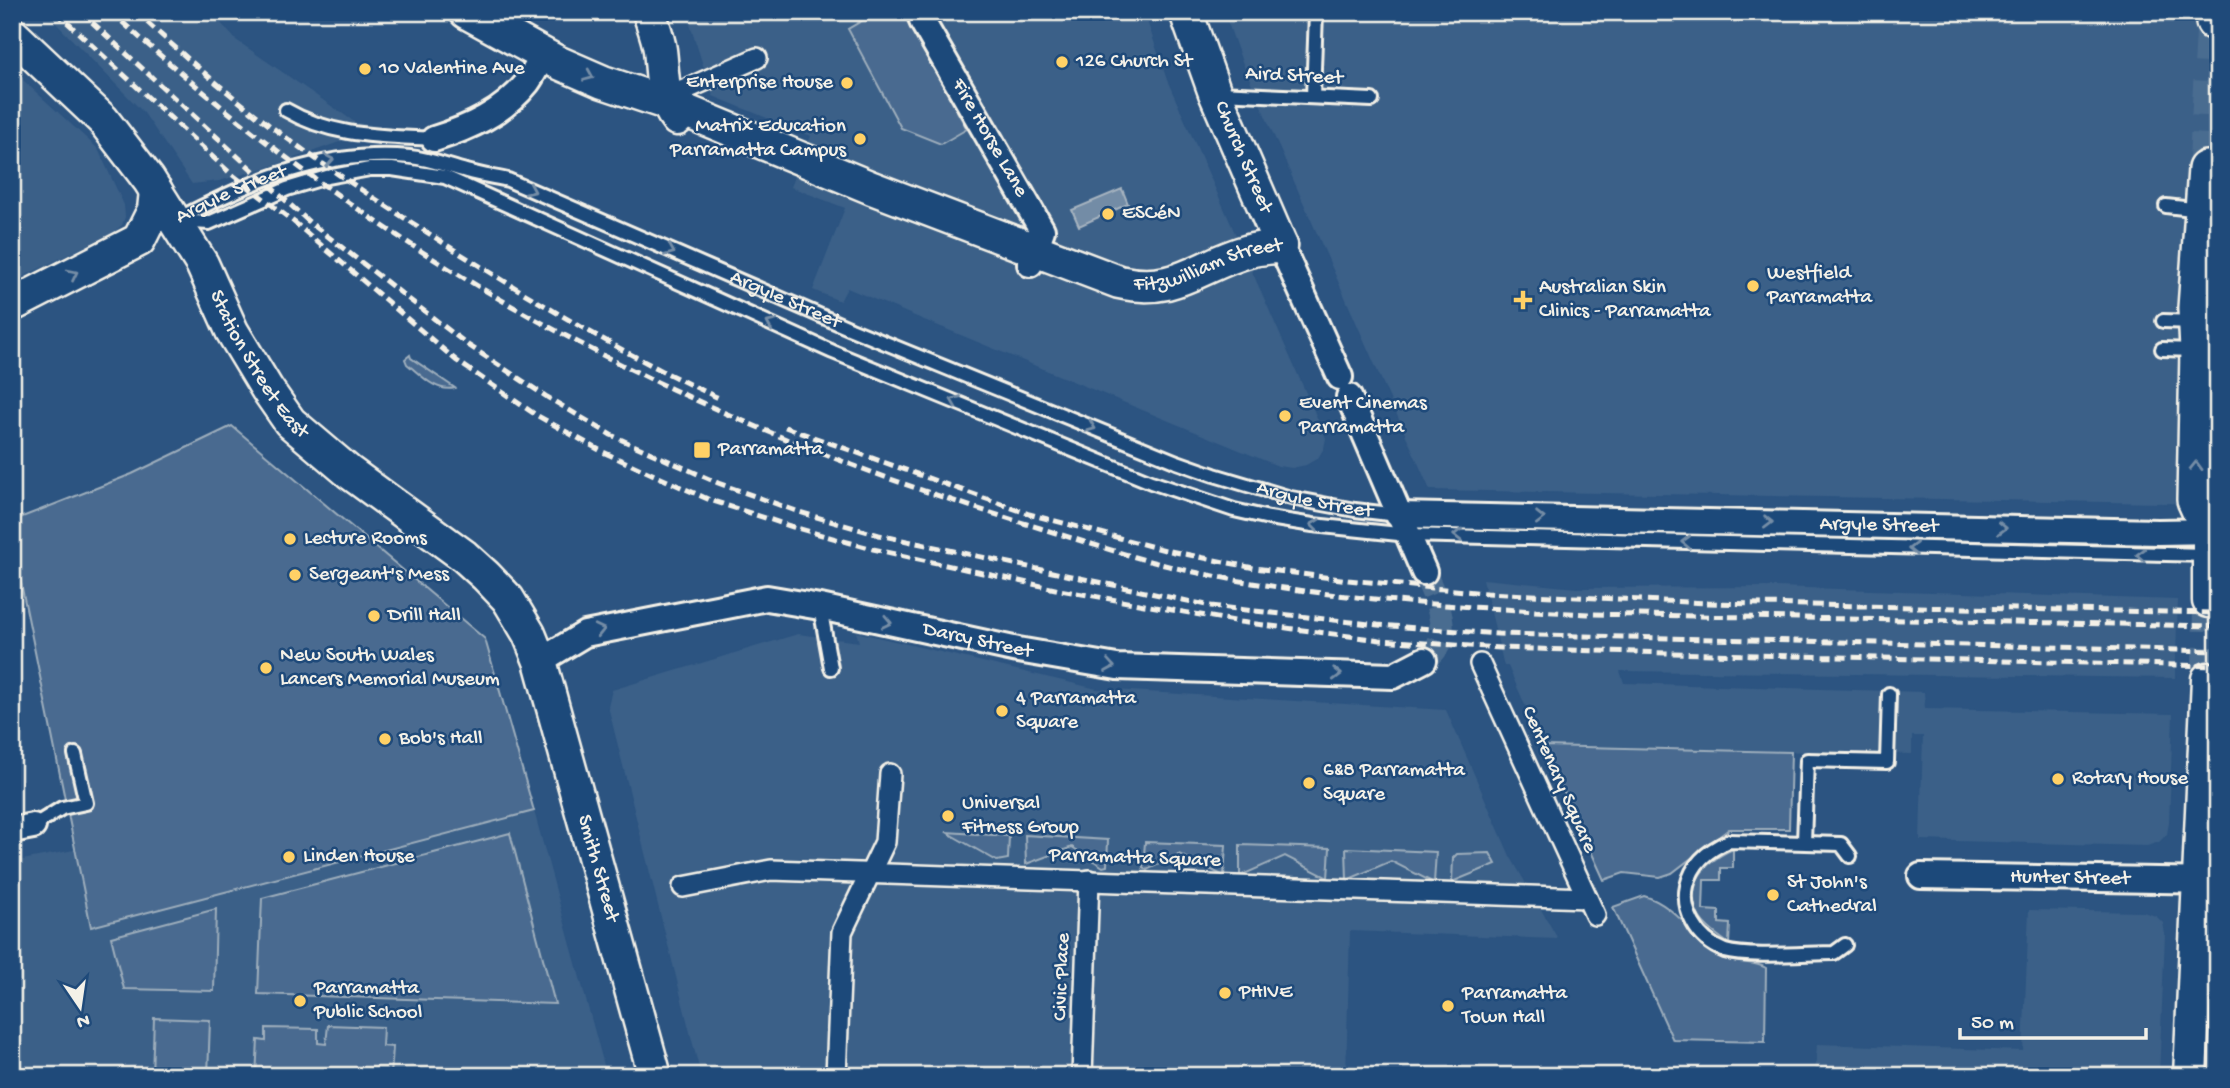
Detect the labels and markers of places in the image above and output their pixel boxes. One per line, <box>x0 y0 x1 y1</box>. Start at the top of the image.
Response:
place label: 126 Church St <box>1075 50 1194 75</box>
marker: 126 Church St <box>1054 54 1070 70</box>
place label: 10 Valentine Ave <box>378 57 526 82</box>
marker: 10 Valentine Ave <box>357 61 373 77</box>
place label: Enterprise House <box>686 71 834 96</box>
marker: Enterprise House <box>839 75 855 91</box>
place label: Matrix Education Parramatta Campus <box>669 115 847 164</box>
marker: Matrix Education Parramatta Campus <box>852 131 868 147</box>
place label: ESCéN <box>1122 202 1181 227</box>
marker: ESCéN <box>1100 206 1116 222</box>
place label: Westfield Parramatta <box>1766 262 1873 311</box>
place label: Australian Skin Clinics - Parramatta <box>1539 276 1712 325</box>
marker: Westfield Parramatta <box>1745 278 1761 294</box>
marker: Australian Skin Clinics - Parramatta <box>1513 290 1533 310</box>
place label: Event Cinemas Parramatta <box>1298 392 1428 441</box>
marker: Event Cinemas Parramatta <box>1277 408 1293 424</box>
place label: Parramatta <box>717 438 824 463</box>
marker: Parramatta <box>692 440 712 460</box>
place label: Lecture Rooms <box>304 527 428 552</box>
marker: Lecture Rooms <box>282 531 298 547</box>
place label: Sergeant's Mess <box>309 563 450 588</box>
marker: Sergeant's Mess <box>287 567 303 583</box>
place label: Drill Hall <box>386 604 461 629</box>
marker: Drill Hall <box>366 608 382 624</box>
place label: New South Wales Lancers Memorial Museum <box>280 644 500 693</box>
marker: New South Wales Lancers Memorial Museum <box>258 660 274 676</box>
place label: 4 Parramatta Square <box>1016 687 1137 736</box>
marker: 4 Parramatta Square <box>994 703 1010 719</box>
place label: Bob's Hall <box>398 727 483 752</box>
marker: Bob's Hall <box>377 731 393 747</box>
place label: 6&8 Parramatta Square <box>1323 759 1466 808</box>
place label: Rotary House <box>2072 767 2189 792</box>
marker: Rotary House <box>2050 771 2066 787</box>
marker: 6&8 Parramatta Square <box>1301 775 1317 791</box>
place label: Universal Fitness Group <box>961 792 1080 841</box>
marker: Universal Fitness Group <box>940 808 956 824</box>
place label: Linden House <box>303 845 416 870</box>
marker: Linden House <box>281 849 297 865</box>
place label: St John's Cathedral <box>1787 871 1877 920</box>
marker: St John's Cathedral <box>1765 887 1781 903</box>
place label: Parramatta Public School <box>313 977 422 1026</box>
place label: PHIVE <box>1238 981 1293 1006</box>
place label: Parramatta Town Hall <box>1461 982 1568 1031</box>
marker: PHIVE <box>1217 985 1233 1001</box>
marker: Parramatta Public School <box>292 993 308 1009</box>
marker: Parramatta Town Hall <box>1440 998 1456 1014</box>

